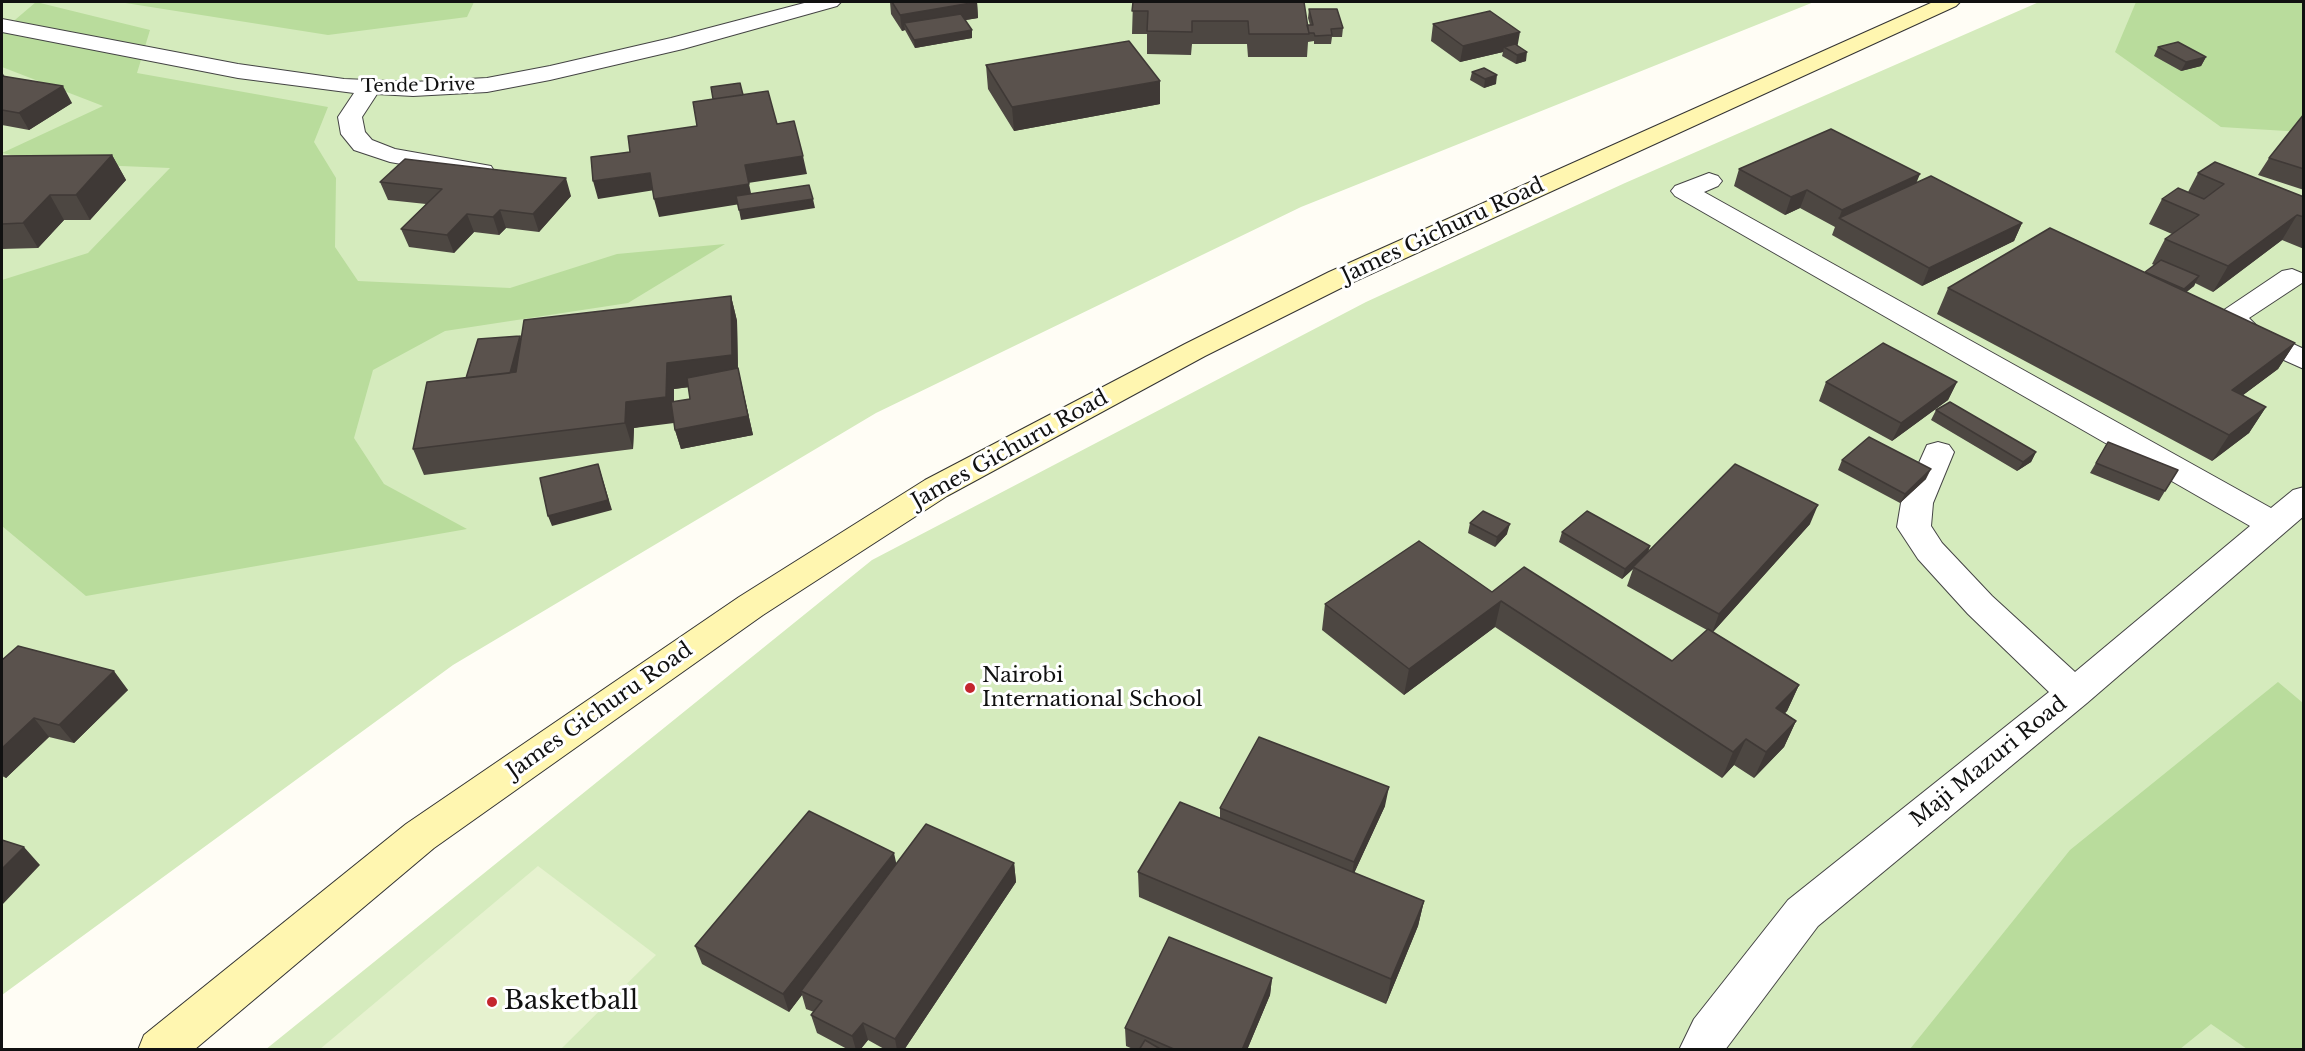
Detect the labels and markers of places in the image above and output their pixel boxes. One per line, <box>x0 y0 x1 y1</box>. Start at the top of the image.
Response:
place label: Nairobi International School <box>982 663 1203 713</box>
marker: Nairobi International School <box>963 681 977 695</box>
place label: Basketball <box>504 986 638 1018</box>
marker: Basketball <box>485 995 499 1009</box>

